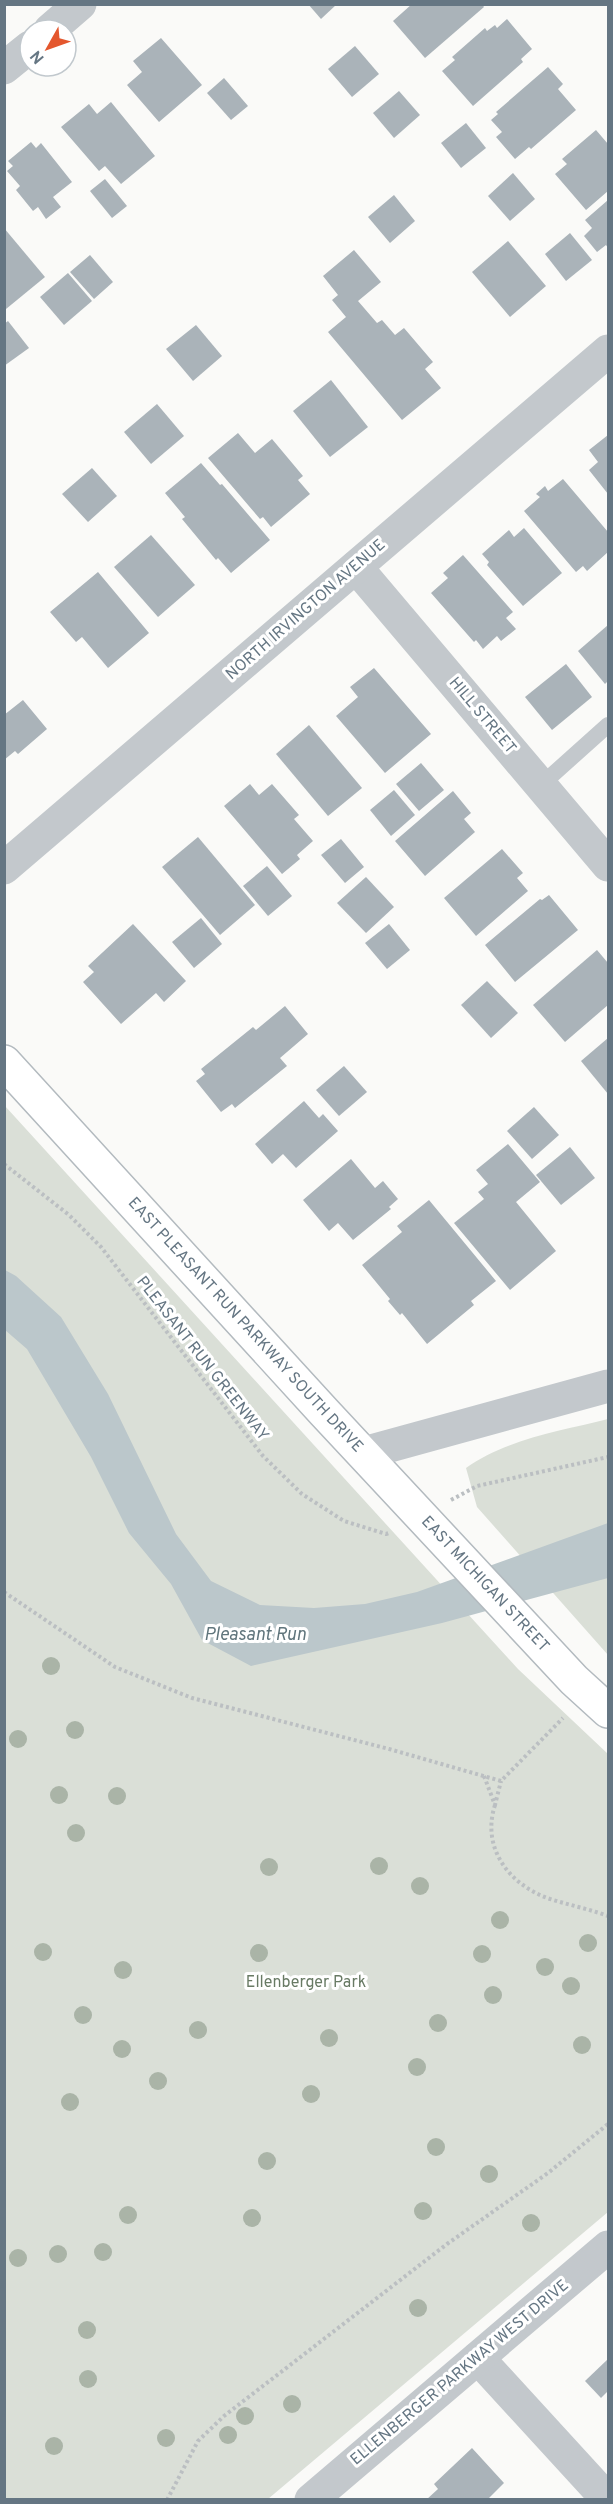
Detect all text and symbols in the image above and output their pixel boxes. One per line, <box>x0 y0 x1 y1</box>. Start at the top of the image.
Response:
north arrow <box>18 18 78 78</box>
text: N <box>27 46 49 67</box>
street label: NORTH IRVINGTON AVENUE <box>222 535 390 685</box>
street label: HILL STREET <box>444 673 520 759</box>
street label: EAST PLEASANT RUN PARKWAY SOUTH DRIVE <box>123 1194 367 1457</box>
street label: PLEASANT RUN GREENWAY <box>132 1273 272 1445</box>
street label: EAST MICHIGAN STREET <box>416 1512 553 1657</box>
water label: Pleasant Run <box>204 1624 306 1647</box>
park label: Ellenberger Park <box>246 1973 366 1993</box>
street label: ELLENBERGER PARKWAY WEST DRIVE <box>347 2276 573 2470</box>

